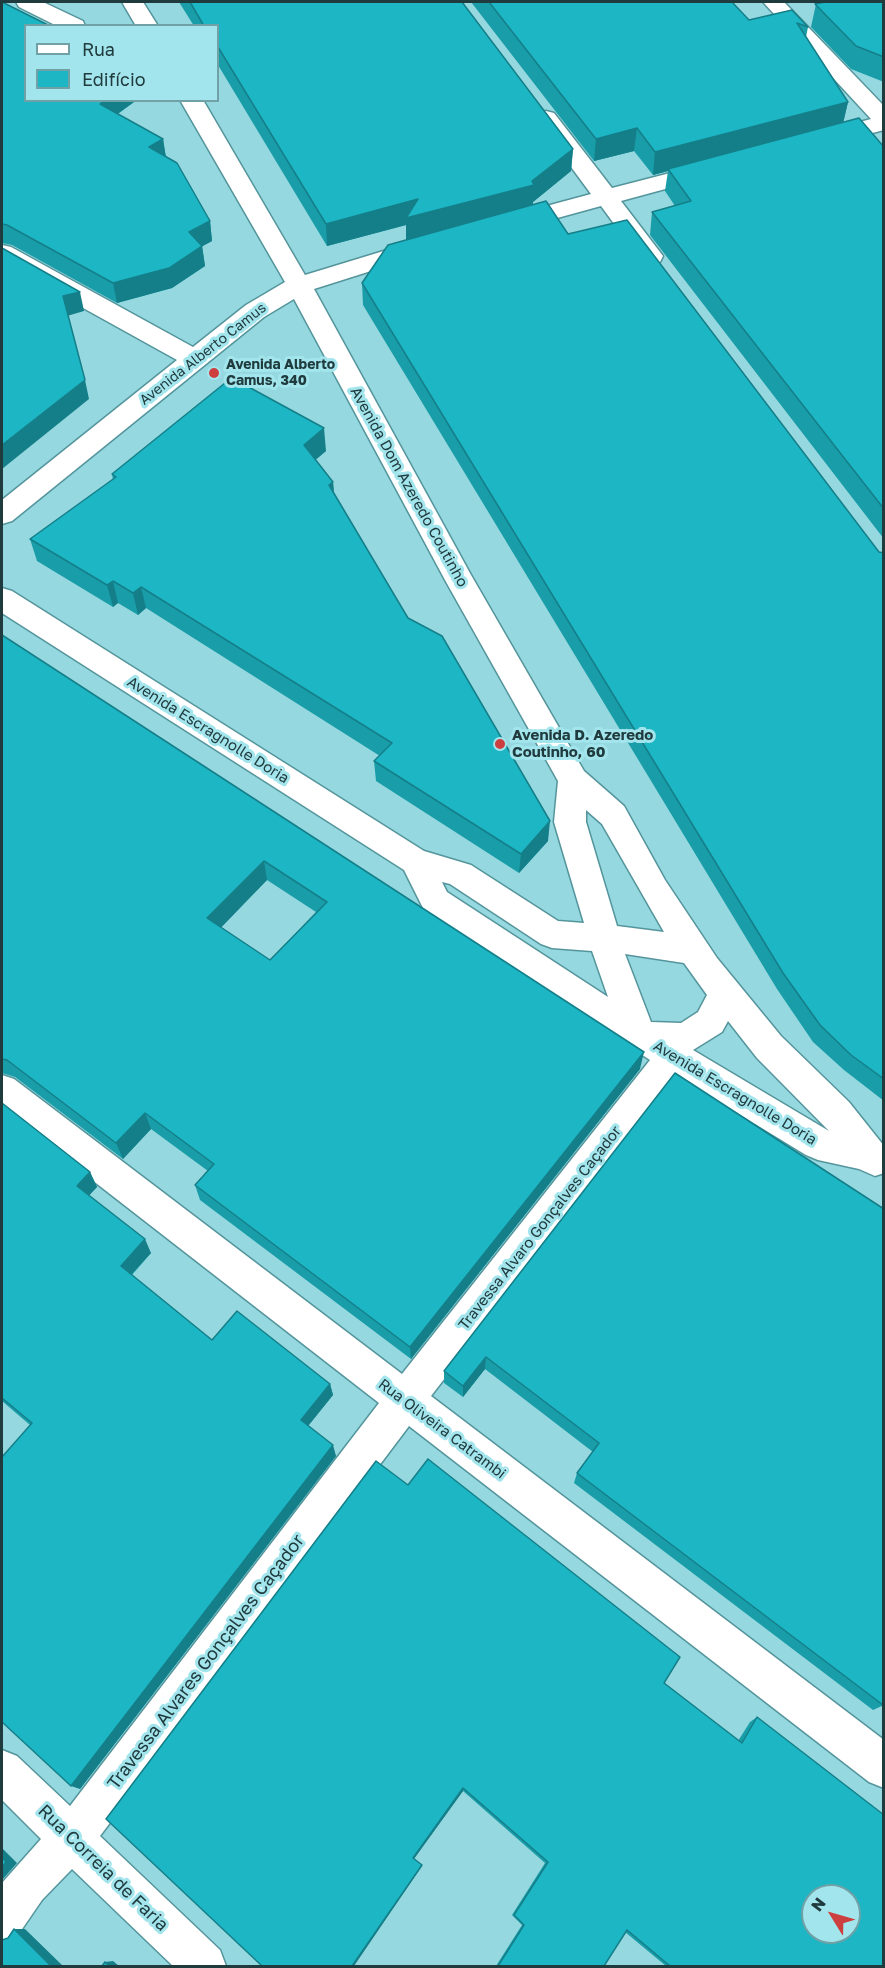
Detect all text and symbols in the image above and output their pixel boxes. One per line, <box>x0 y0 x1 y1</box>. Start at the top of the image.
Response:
legend <box>24 24 219 102</box>
text: Rua <box>82 38 115 60</box>
text: Edifício <box>82 68 146 90</box>
street label: Avenida Alberto Camus <box>136 299 270 409</box>
place label: Avenida Alberto Camus, 340 <box>226 357 335 390</box>
marker: Avenida Alberto Camus, 340 <box>207 366 221 380</box>
street label: Avenida Dom Azeredo Coutinho <box>346 384 472 590</box>
street label: Avenida Escragnolle Doria <box>124 673 292 787</box>
place label: Avenida D. Azeredo Coutinho, 60 <box>512 726 653 761</box>
marker: Avenida D. Azeredo Coutinho, 60 <box>493 737 507 751</box>
street label: Avenida Escragnolle Doria <box>650 1037 820 1149</box>
street label: Travessa Alvaro Gonçalves Caçador <box>455 1122 625 1334</box>
street label: Rua Oliveira Catrambi <box>375 1375 509 1483</box>
street label: Travessa Alvares Gonçalves Caçador <box>103 1530 309 1794</box>
street label: Rua Correia de Faria <box>33 1800 173 1936</box>
north arrow <box>801 1884 861 1944</box>
text: N <box>807 1893 830 1915</box>

